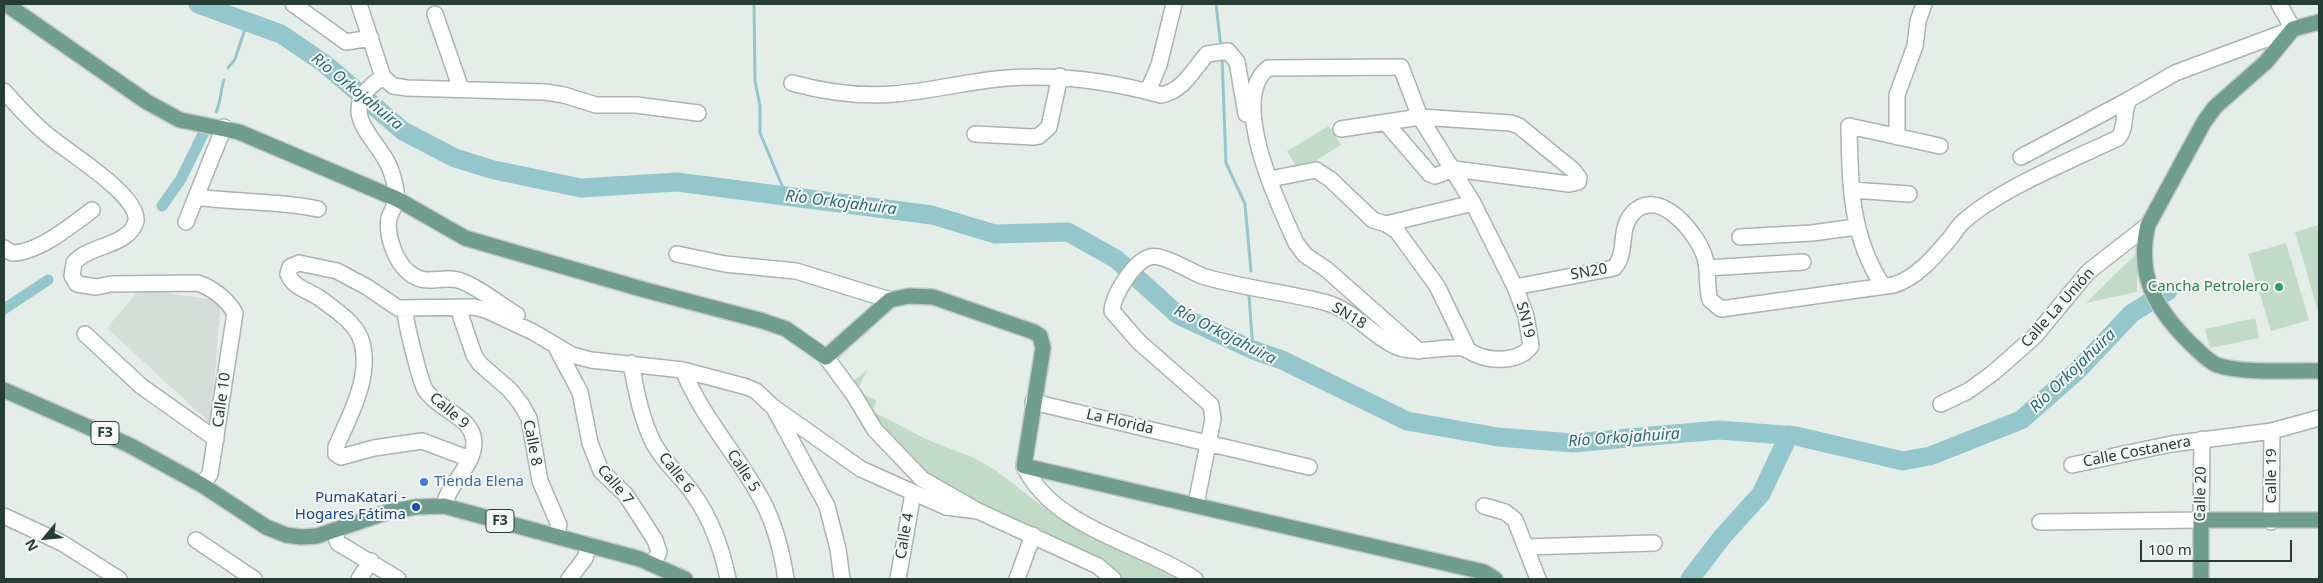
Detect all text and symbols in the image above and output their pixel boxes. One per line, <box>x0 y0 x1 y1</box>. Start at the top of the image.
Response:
water label: Río Orkojahuira <box>307 49 407 135</box>
water label: Río Orkojahuira <box>784 187 898 219</box>
street label: SN20 <box>1569 260 1609 284</box>
street label: Calle La Unión <box>2018 265 2098 351</box>
place label: Cancha Petrolero <box>2148 278 2269 296</box>
marker: Cancha Petrolero <box>2273 281 2285 293</box>
street label: SN18 <box>1329 299 1369 333</box>
street label: SN19 <box>1512 300 1538 340</box>
water label: Río Orkojahuira <box>1171 301 1279 369</box>
water label: Río Orkojahuira <box>2026 325 2120 417</box>
street label: Calle 10 <box>209 371 235 429</box>
street label: Calle 9 <box>426 389 472 433</box>
street label: La Florida <box>1085 406 1155 438</box>
street label: Calle 8 <box>519 418 545 468</box>
road number: F3 <box>91 422 119 444</box>
water label: Río Orkojahuira <box>1567 425 1681 451</box>
street label: Calle Costanera <box>2081 433 2193 471</box>
street label: Calle 5 <box>723 447 763 495</box>
street label: Calle 19 <box>2263 448 2281 504</box>
street label: Calle 6 <box>655 449 697 497</box>
street label: Calle 7 <box>593 461 637 509</box>
street label: Calle 20 <box>2192 466 2210 522</box>
place label: Tienda Elena <box>434 473 524 491</box>
marker: Tienda Elena <box>418 476 430 488</box>
place label: PumaKatari - Hogares Fátima <box>295 489 406 524</box>
marker: PumaKatari - Hogares Fátima <box>410 501 422 513</box>
road number: F3 <box>486 510 514 532</box>
street label: Calle 4 <box>892 512 918 560</box>
north arrow <box>20 513 70 563</box>
scale bar <box>2143 530 2296 562</box>
text: N <box>20 536 42 555</box>
text: 100 m <box>2148 539 2192 559</box>

